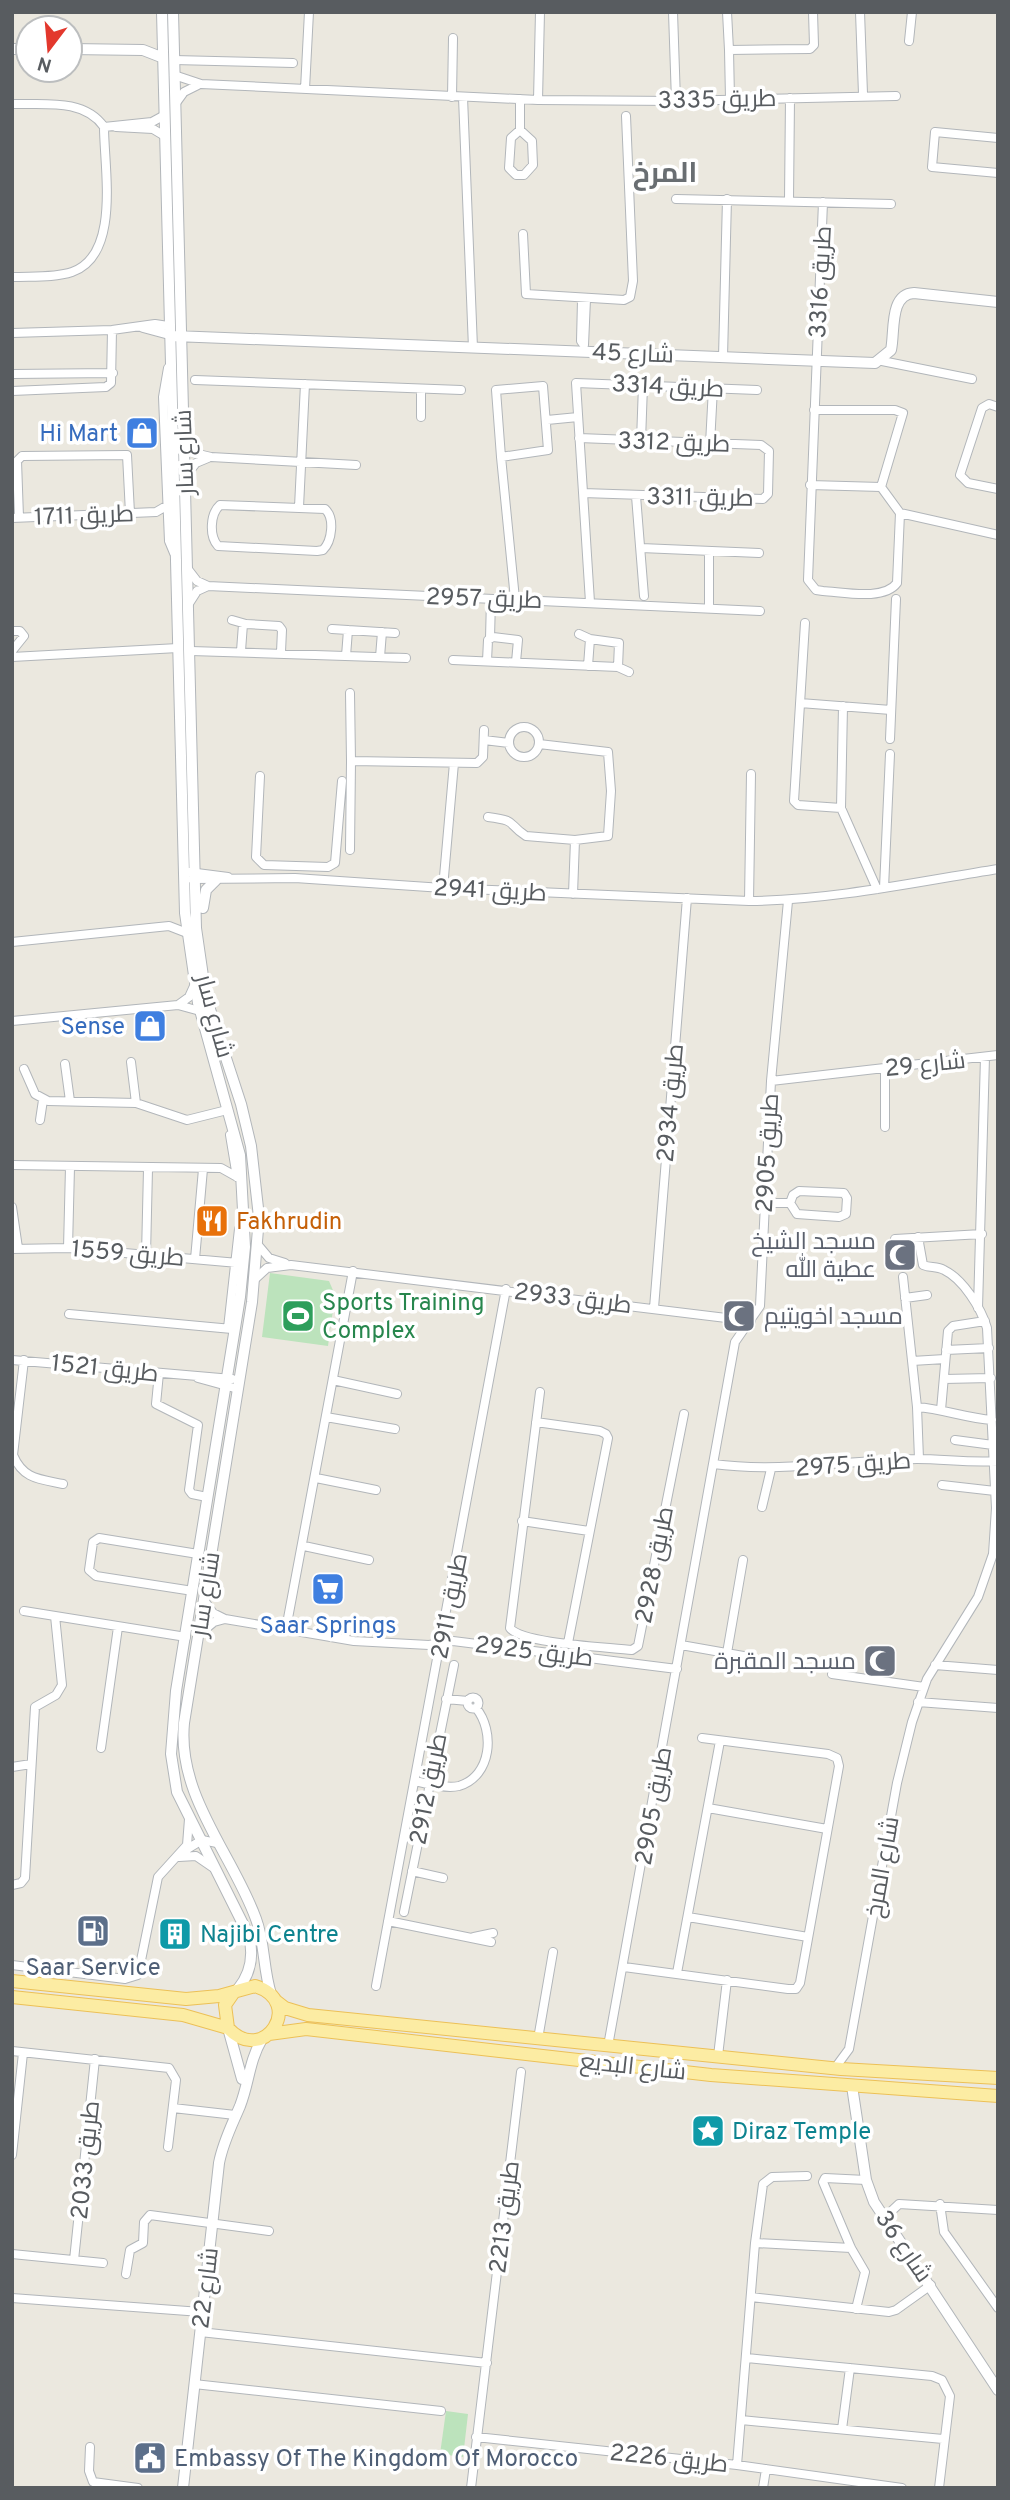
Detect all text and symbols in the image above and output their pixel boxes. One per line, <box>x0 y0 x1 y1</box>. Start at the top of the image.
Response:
north arrow <box>14 14 84 84</box>
text: N <box>35 50 55 77</box>
street label: طريق 3335 <box>657 85 777 117</box>
district label: المرخ <box>633 157 697 193</box>
street label: طريق 3316 <box>804 225 840 339</box>
street label: شارع 45 <box>591 339 674 371</box>
street label: طريق 3314 <box>611 370 725 406</box>
street label: شارع سار <box>170 409 203 497</box>
shop icon: Hi Mart <box>123 414 161 452</box>
place label: Hi Mart <box>39 420 118 450</box>
street label: طريق 3312 <box>617 427 731 461</box>
street label: طريق 3311 <box>646 483 754 515</box>
street label: طريق 1711 <box>33 500 135 534</box>
street label: طريق 2957 <box>425 583 543 617</box>
street label: طريق 2941 <box>433 874 547 910</box>
street label: شارع سار <box>187 969 239 1062</box>
shop icon: Sense <box>131 1007 169 1045</box>
place label: Sense <box>60 1013 125 1043</box>
street label: طريق 2934 <box>652 1043 692 1164</box>
street label: شارع 29 <box>883 1047 967 1085</box>
street label: طريق 2905 <box>751 1093 787 1214</box>
restaurant icon: Fakhrudin <box>193 1202 231 1240</box>
place label: Fakhrudin <box>236 1208 342 1238</box>
place label: مسجد الشيخ عطية الله <box>751 1228 876 1286</box>
street label: طريق 1559 <box>70 1235 186 1275</box>
mosque icon: مسجد الشيخ عطية الله <box>881 1236 919 1274</box>
street label: طريق 2933 <box>512 1278 633 1322</box>
place label: Sports Training Complex <box>322 1289 485 1347</box>
sports icon: Sports Training Complex <box>279 1297 317 1335</box>
mosque icon: مسجد اخويتيم <box>720 1297 758 1335</box>
place label: مسجد اخويتيم <box>764 1303 903 1333</box>
street label: طريق 1521 <box>50 1349 160 1391</box>
street label: طريق 2975 <box>794 1447 912 1485</box>
street label: طريق 2928 <box>630 1504 682 1627</box>
street label: شارع سار <box>185 1550 228 1641</box>
street label: طريق 2911 <box>426 1551 476 1662</box>
supermarket icon: Saar Springs <box>309 1570 347 1608</box>
place label: Saar Springs <box>260 1612 396 1642</box>
street label: طريق 2925 <box>473 1631 595 1675</box>
mosque icon: مسجد المقبرة <box>861 1642 899 1680</box>
place label: مسجد المقبرة <box>714 1648 856 1678</box>
street label: طريق 2912 <box>404 1731 455 1848</box>
street label: طريق 2905 <box>630 1745 680 1868</box>
street label: شارع المرخ <box>860 1814 908 1920</box>
fuel station icon: Saar Service <box>74 1912 112 1950</box>
building icon: Najibi Centre <box>156 1915 194 1953</box>
place label: Najibi Centre <box>200 1921 339 1951</box>
place label: Saar Service <box>25 1954 161 1984</box>
street label: شارع البديع <box>578 2047 687 2088</box>
street label: طريق 2033 <box>66 2099 108 2221</box>
place icon: Diraz Temple <box>689 2112 727 2150</box>
place label: Diraz Temple <box>732 2118 871 2148</box>
street label: طريق 2213 <box>484 2159 528 2275</box>
street label: شارع 36 <box>867 2205 937 2289</box>
street label: شارع 22 <box>187 2246 227 2331</box>
public building icon: Embassy Of The Kingdom Of Morocco <box>131 2439 169 2477</box>
street label: طريق 2226 <box>608 2439 729 2481</box>
place label: Embassy Of The Kingdom Of Morocco <box>174 2445 578 2475</box>

